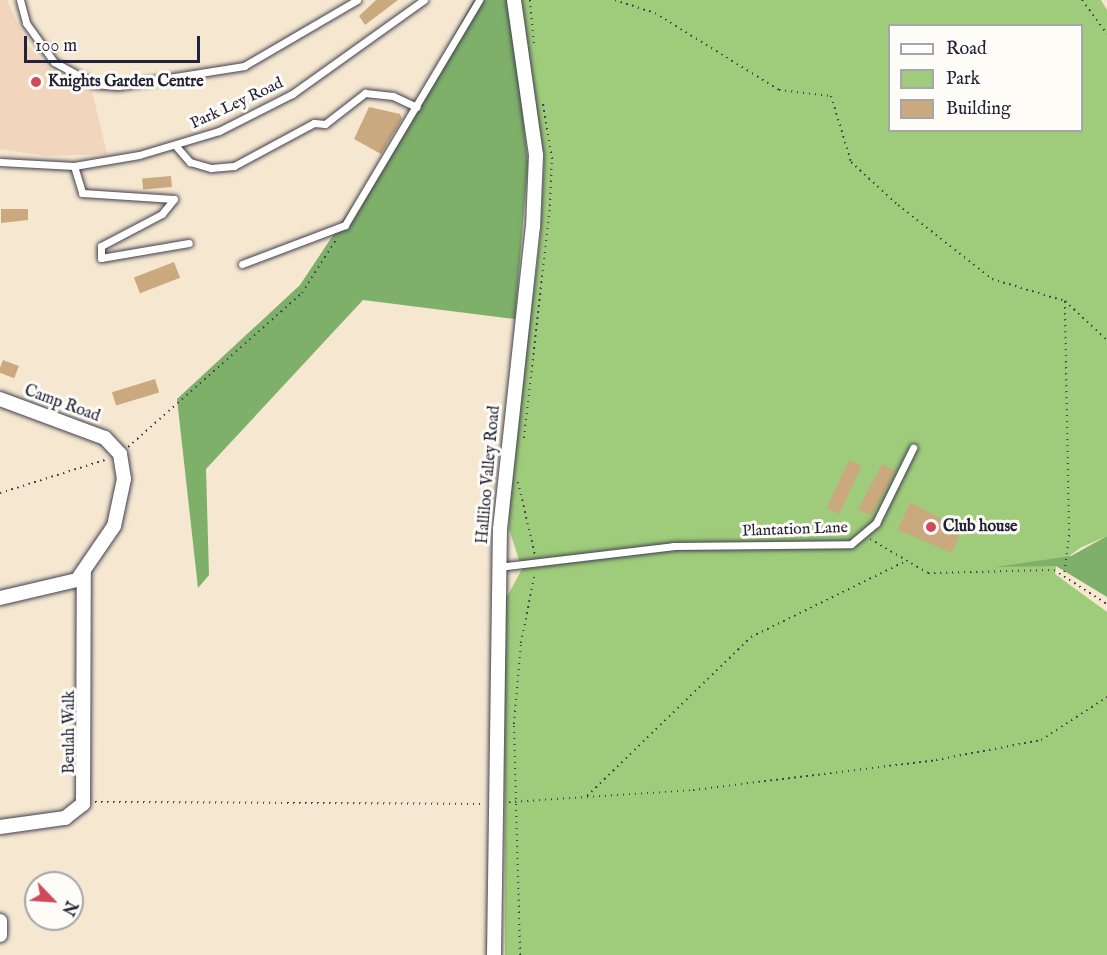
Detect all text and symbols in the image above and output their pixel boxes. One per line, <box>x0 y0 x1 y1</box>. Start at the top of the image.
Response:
scale bar <box>27 24 202 62</box>
legend <box>888 24 1083 132</box>
text: 100 m <box>35 35 77 58</box>
text: Road <box>946 38 987 61</box>
text: Park <box>946 68 980 91</box>
place label: Knights Garden Centre <box>48 72 204 92</box>
street label: Park Ley Road <box>187 74 287 134</box>
marker: Knights Garden Centre <box>29 75 43 89</box>
text: Building <box>946 98 1011 121</box>
street label: Camp Road <box>22 381 102 427</box>
street label: Halliloo Valley Road <box>473 405 505 545</box>
place label: Club house <box>943 517 1017 537</box>
street label: Plantation Lane <box>742 519 848 541</box>
marker: Club house <box>924 520 938 534</box>
street label: Beulah Walk <box>60 690 80 774</box>
north arrow <box>24 871 84 931</box>
text: N <box>57 897 80 918</box>

